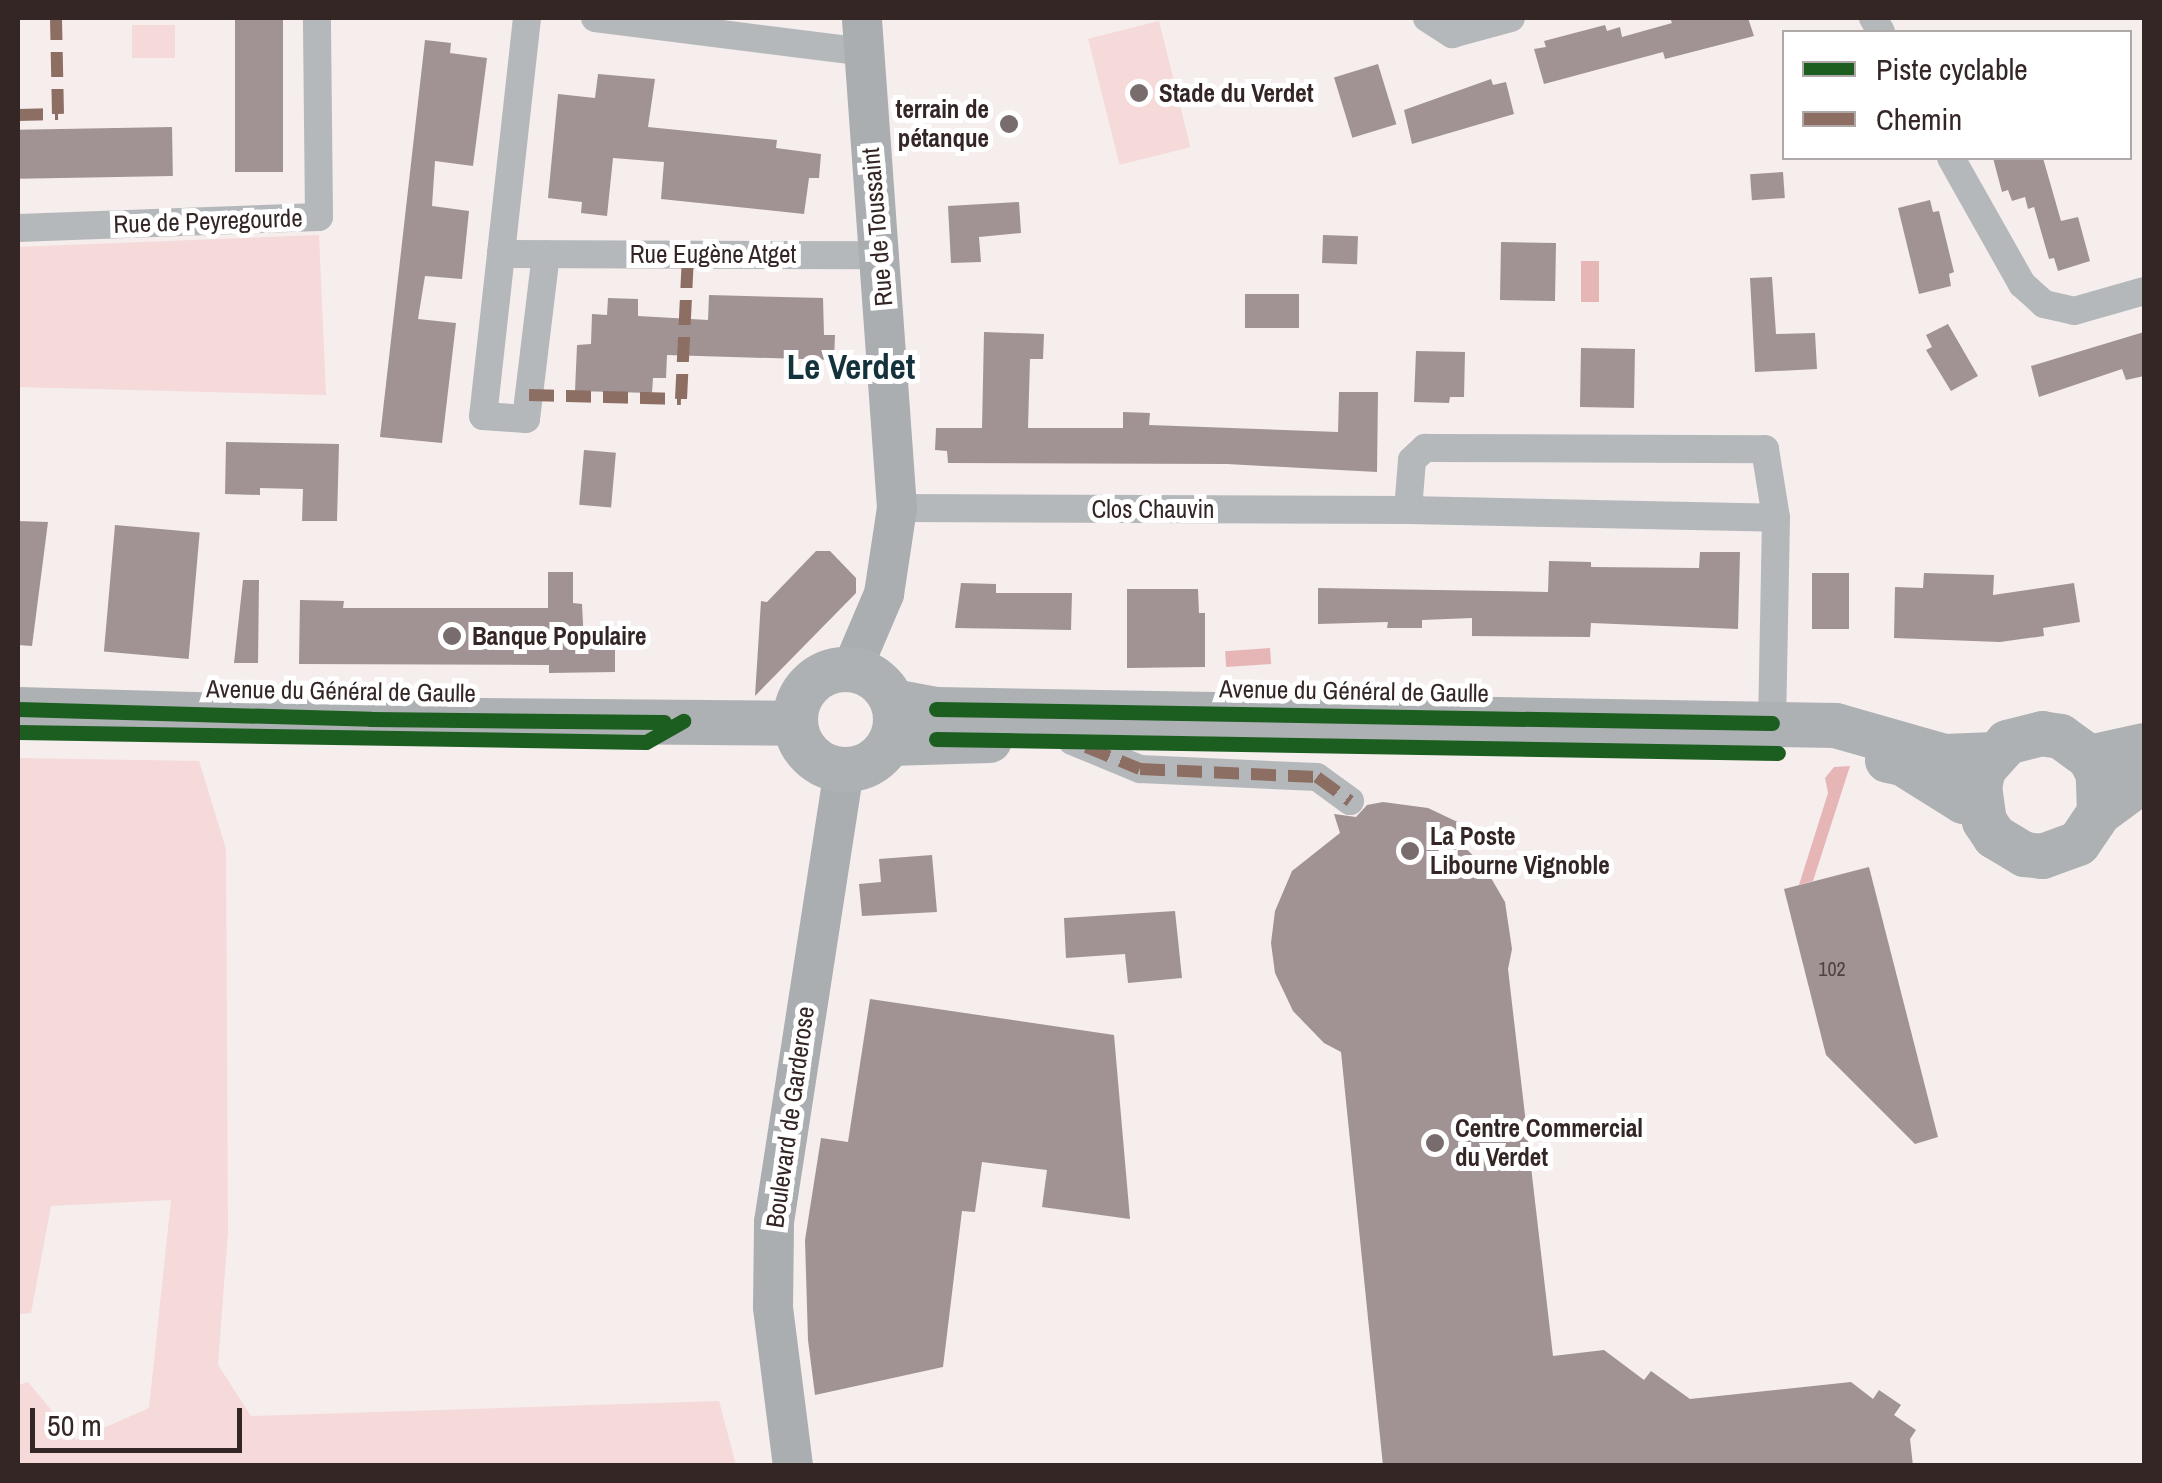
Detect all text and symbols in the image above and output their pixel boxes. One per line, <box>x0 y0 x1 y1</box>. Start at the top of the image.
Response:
legend <box>1782 30 2132 160</box>
text: Piste cyclable <box>1876 49 2028 89</box>
place label: Stade du Verdet <box>1159 78 1314 108</box>
marker: Stade du Verdet <box>1128 82 1150 104</box>
place label: terrain de pétanque <box>896 95 989 154</box>
text: Chemin <box>1876 99 1962 139</box>
marker: terrain de pétanque <box>998 113 1020 135</box>
street label: Rue de Toussaint <box>855 146 899 308</box>
street label: Rue de Peyregourde <box>113 203 303 239</box>
street label: Rue Eugène Atget <box>629 239 797 269</box>
district label: Le Verdet <box>787 346 915 388</box>
street label: Clos Chauvin <box>1091 494 1215 524</box>
place label: Banque Populaire <box>472 621 646 651</box>
marker: Banque Populaire <box>441 625 463 647</box>
street label: Avenue du Général de Gaulle <box>206 674 476 708</box>
street label: Avenue du Général de Gaulle <box>1219 674 1489 708</box>
place label: La Poste Libourne Vignoble <box>1430 822 1610 881</box>
marker: La Poste Libourne Vignoble <box>1399 840 1421 862</box>
house number: 102 <box>1818 956 1846 980</box>
street label: Boulevard de Garderose <box>760 1004 820 1230</box>
place label: Centre Commercial du Verdet <box>1455 1114 1643 1173</box>
marker: Centre Commercial du Verdet <box>1424 1132 1446 1154</box>
scale bar <box>35 1388 248 1450</box>
text: 50 m <box>47 1405 102 1445</box>

